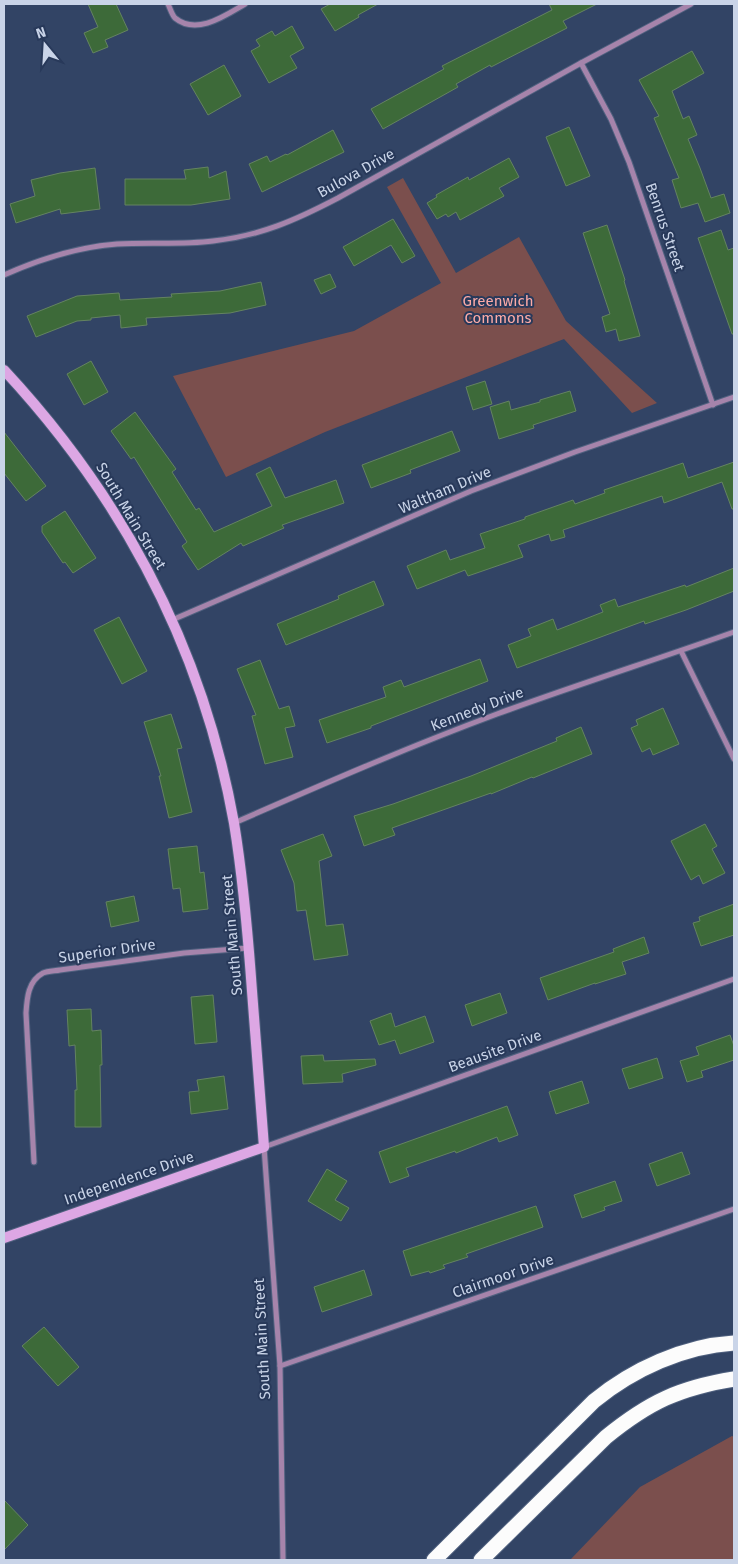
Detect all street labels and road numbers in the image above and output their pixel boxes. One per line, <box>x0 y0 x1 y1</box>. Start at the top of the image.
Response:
street label: Bulova Drive <box>314 144 398 202</box>
street label: Benrus Street <box>641 180 689 274</box>
street label: South Main Street <box>92 459 170 573</box>
street label: Waltham Drive <box>396 462 494 518</box>
street label: Kennedy Drive <box>428 683 526 735</box>
street label: South Main Street <box>218 873 246 996</box>
street label: Superior Drive <box>57 935 157 967</box>
street label: Beausite Drive <box>446 1026 544 1076</box>
street label: Independence Drive <box>62 1147 196 1209</box>
street label: Clairmoor Drive <box>450 1250 556 1302</box>
street label: South Main Street <box>250 1277 274 1400</box>

